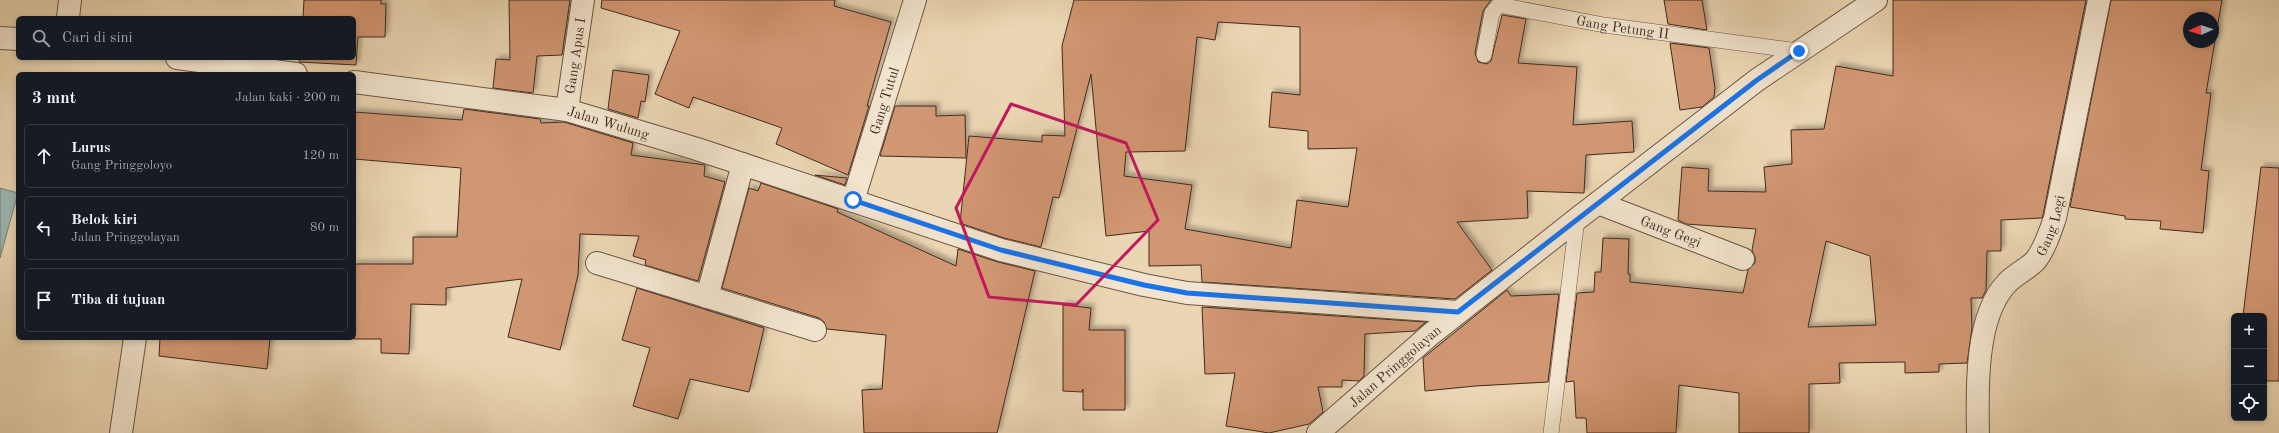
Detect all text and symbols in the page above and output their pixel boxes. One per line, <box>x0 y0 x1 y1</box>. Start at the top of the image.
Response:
north arrow <box>2183 12 2219 48</box>
street label: Gang Petung II <box>1575 14 1670 42</box>
search box <box>16 16 356 60</box>
street label: Gang Apus I <box>563 17 588 95</box>
icon: search <box>30 27 52 49</box>
text: Cari di sini <box>62 31 133 46</box>
route end <box>1790 42 1808 60</box>
street label: Gang Tutul <box>868 65 902 136</box>
text: 3 mnt <box>32 90 76 107</box>
text: Jalan kaki · 200 m <box>235 91 340 104</box>
street label: Jalan Wulung <box>565 104 651 142</box>
text: Lurus <box>71 141 111 156</box>
icon: ahead <box>33 145 55 167</box>
text: 120 m <box>302 149 339 162</box>
text: Gang Pringgoloyo <box>71 159 172 172</box>
route start <box>844 191 862 209</box>
street label: Gang Legi <box>2034 194 2067 259</box>
text: Belok kiri <box>71 213 137 228</box>
street label: Gang Gegi <box>1638 214 1703 250</box>
icon: left <box>33 217 55 239</box>
text: 80 m <box>310 221 339 234</box>
text: Jalan Pringgolayan <box>71 231 180 244</box>
icon: arrive <box>33 289 55 311</box>
text: Tiba di tujuan <box>71 293 165 308</box>
map controls <box>2231 313 2267 421</box>
button: + <box>2231 313 2267 349</box>
street label: Jalan Pringgolayan <box>1347 323 1444 410</box>
button: − <box>2231 349 2267 385</box>
button: locate <box>2231 385 2267 421</box>

